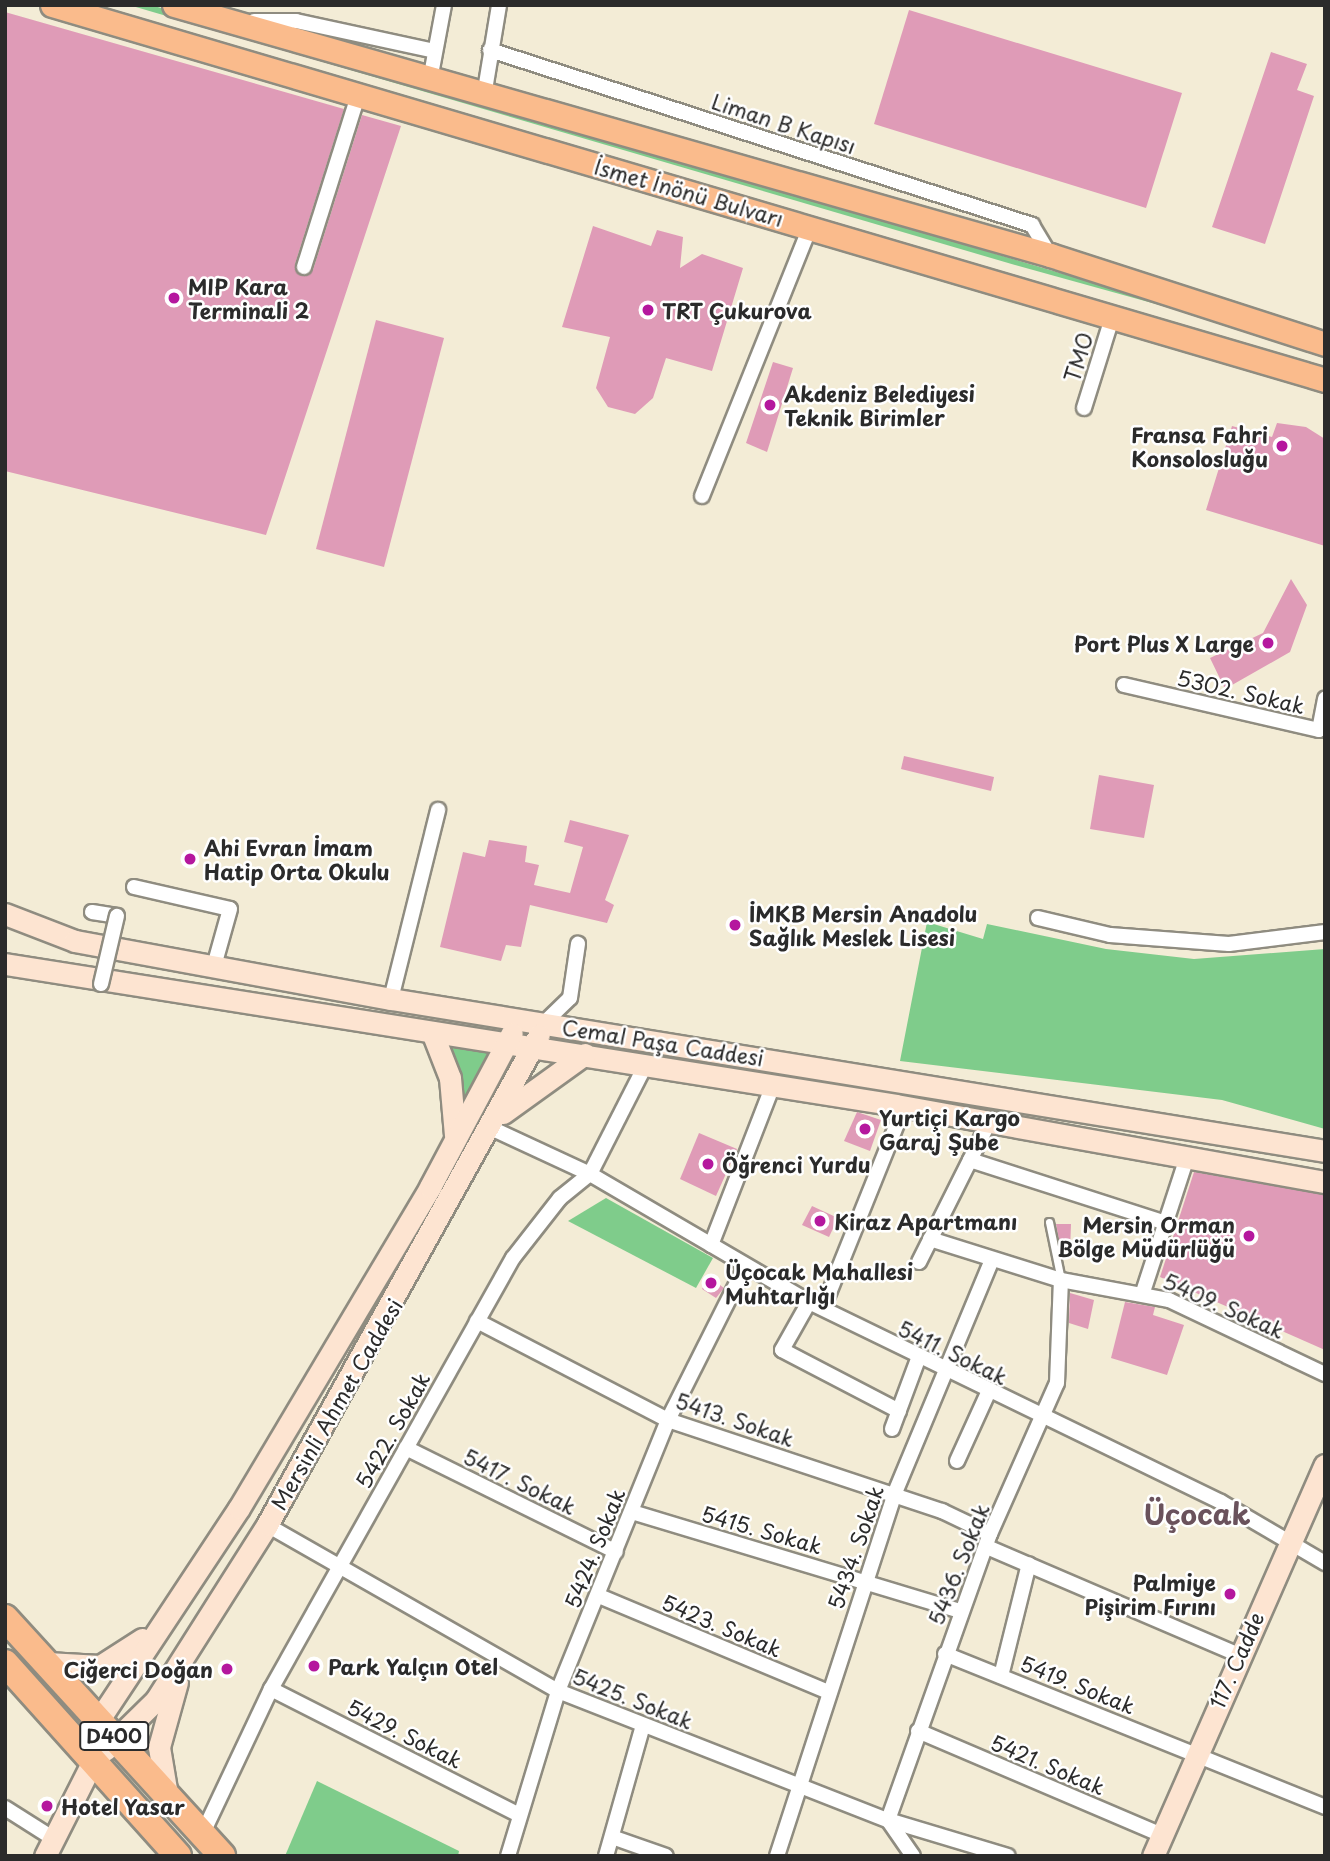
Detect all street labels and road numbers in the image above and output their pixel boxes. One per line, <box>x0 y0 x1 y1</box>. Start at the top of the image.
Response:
street label: Liman B Kapısı <box>708 88 860 158</box>
street label: İsmet İnönü Bulvarı <box>592 153 786 231</box>
street label: TMO <box>1059 329 1097 385</box>
street label: 5302. Sokak <box>1174 664 1308 718</box>
street label: Cemal Paşa Caddesi <box>560 1014 766 1070</box>
street label: 5409. Sokak <box>1160 1267 1288 1343</box>
street label: Mersinli Ahmet Caddesi <box>265 1294 407 1514</box>
street label: 5411. Sokak <box>893 1314 1013 1390</box>
street label: 5422. Sokak <box>349 1367 435 1493</box>
street label: 5413. Sokak <box>671 1387 799 1451</box>
street label: 5417. Sokak <box>459 1443 581 1519</box>
street label: 5434. Sokak <box>822 1481 888 1613</box>
street label: 5424. Sokak <box>558 1483 630 1613</box>
street label: 5436. Sokak <box>922 1499 994 1629</box>
street label: 5415. Sokak <box>698 1500 826 1558</box>
street label: 5423. Sokak <box>657 1588 787 1662</box>
street label: 117. Cadde <box>1203 1607 1269 1713</box>
street label: 5419. Sokak <box>1016 1649 1140 1719</box>
street label: 5425. Sokak <box>568 1662 698 1734</box>
street label: 5429. Sokak <box>342 1693 468 1773</box>
road number: D400 <box>79 1720 149 1752</box>
street label: 5421. Sokak <box>985 1728 1111 1800</box>

